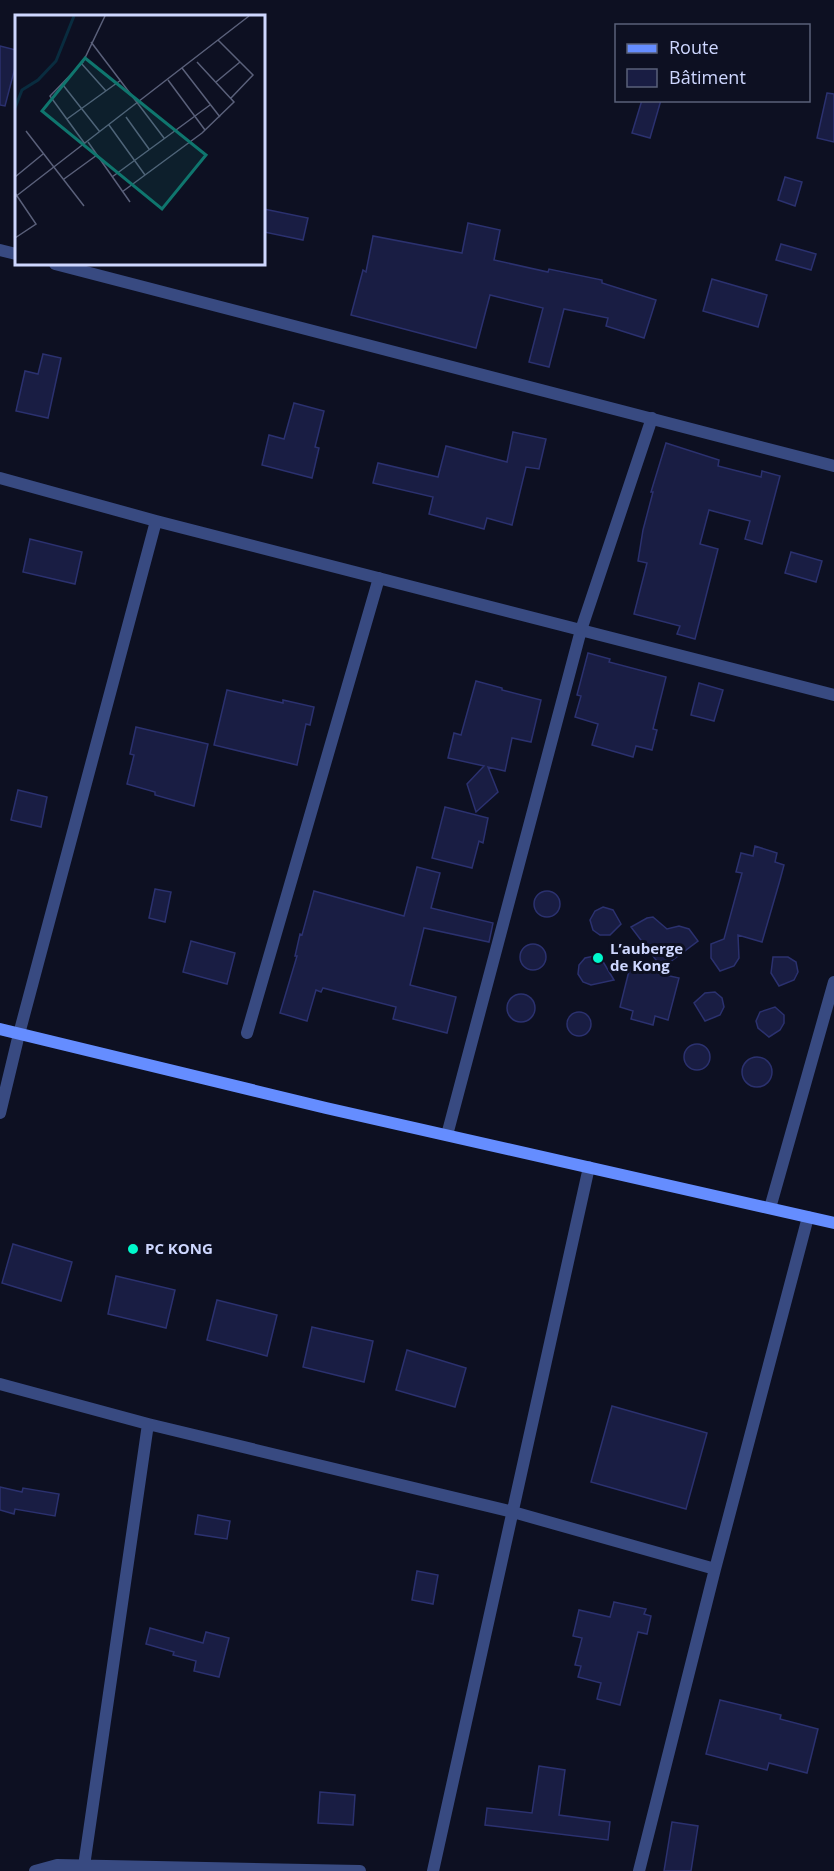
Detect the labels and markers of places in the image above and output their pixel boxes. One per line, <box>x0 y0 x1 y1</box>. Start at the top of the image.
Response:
place label: L’auberge de Kong <box>610 938 683 975</box>
marker: L’auberge de Kong <box>591 951 605 965</box>
place label: PC KONG <box>145 1238 213 1258</box>
marker: PC KONG <box>126 1242 140 1256</box>

